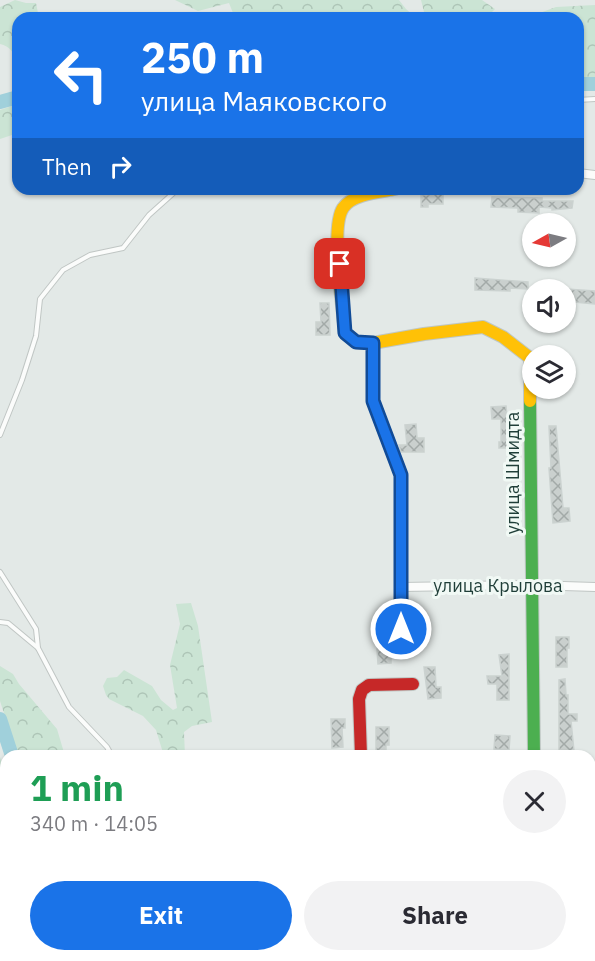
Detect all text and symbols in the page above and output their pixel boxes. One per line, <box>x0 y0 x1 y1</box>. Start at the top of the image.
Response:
text: 250 m <box>141 30 264 85</box>
icon: left <box>42 36 120 114</box>
text: улица Маяковского <box>141 83 387 118</box>
icon: right <box>104 150 137 183</box>
text: Then <box>42 152 92 181</box>
north arrow <box>522 213 576 267</box>
map controls <box>522 213 576 399</box>
pin <box>314 238 365 289</box>
icon: arrive <box>323 247 356 280</box>
button: sound <box>522 279 576 333</box>
button: layers <box>522 345 576 399</box>
street label: улица Шмидта <box>501 411 524 534</box>
street label: улица Крылова <box>433 574 563 597</box>
position arrow <box>369 597 433 661</box>
text: 1 min <box>30 764 124 811</box>
button: close <box>503 770 566 833</box>
text: 340 m · 14:05 <box>30 810 158 837</box>
button: Exit <box>30 881 292 950</box>
button: Share <box>304 881 566 950</box>

